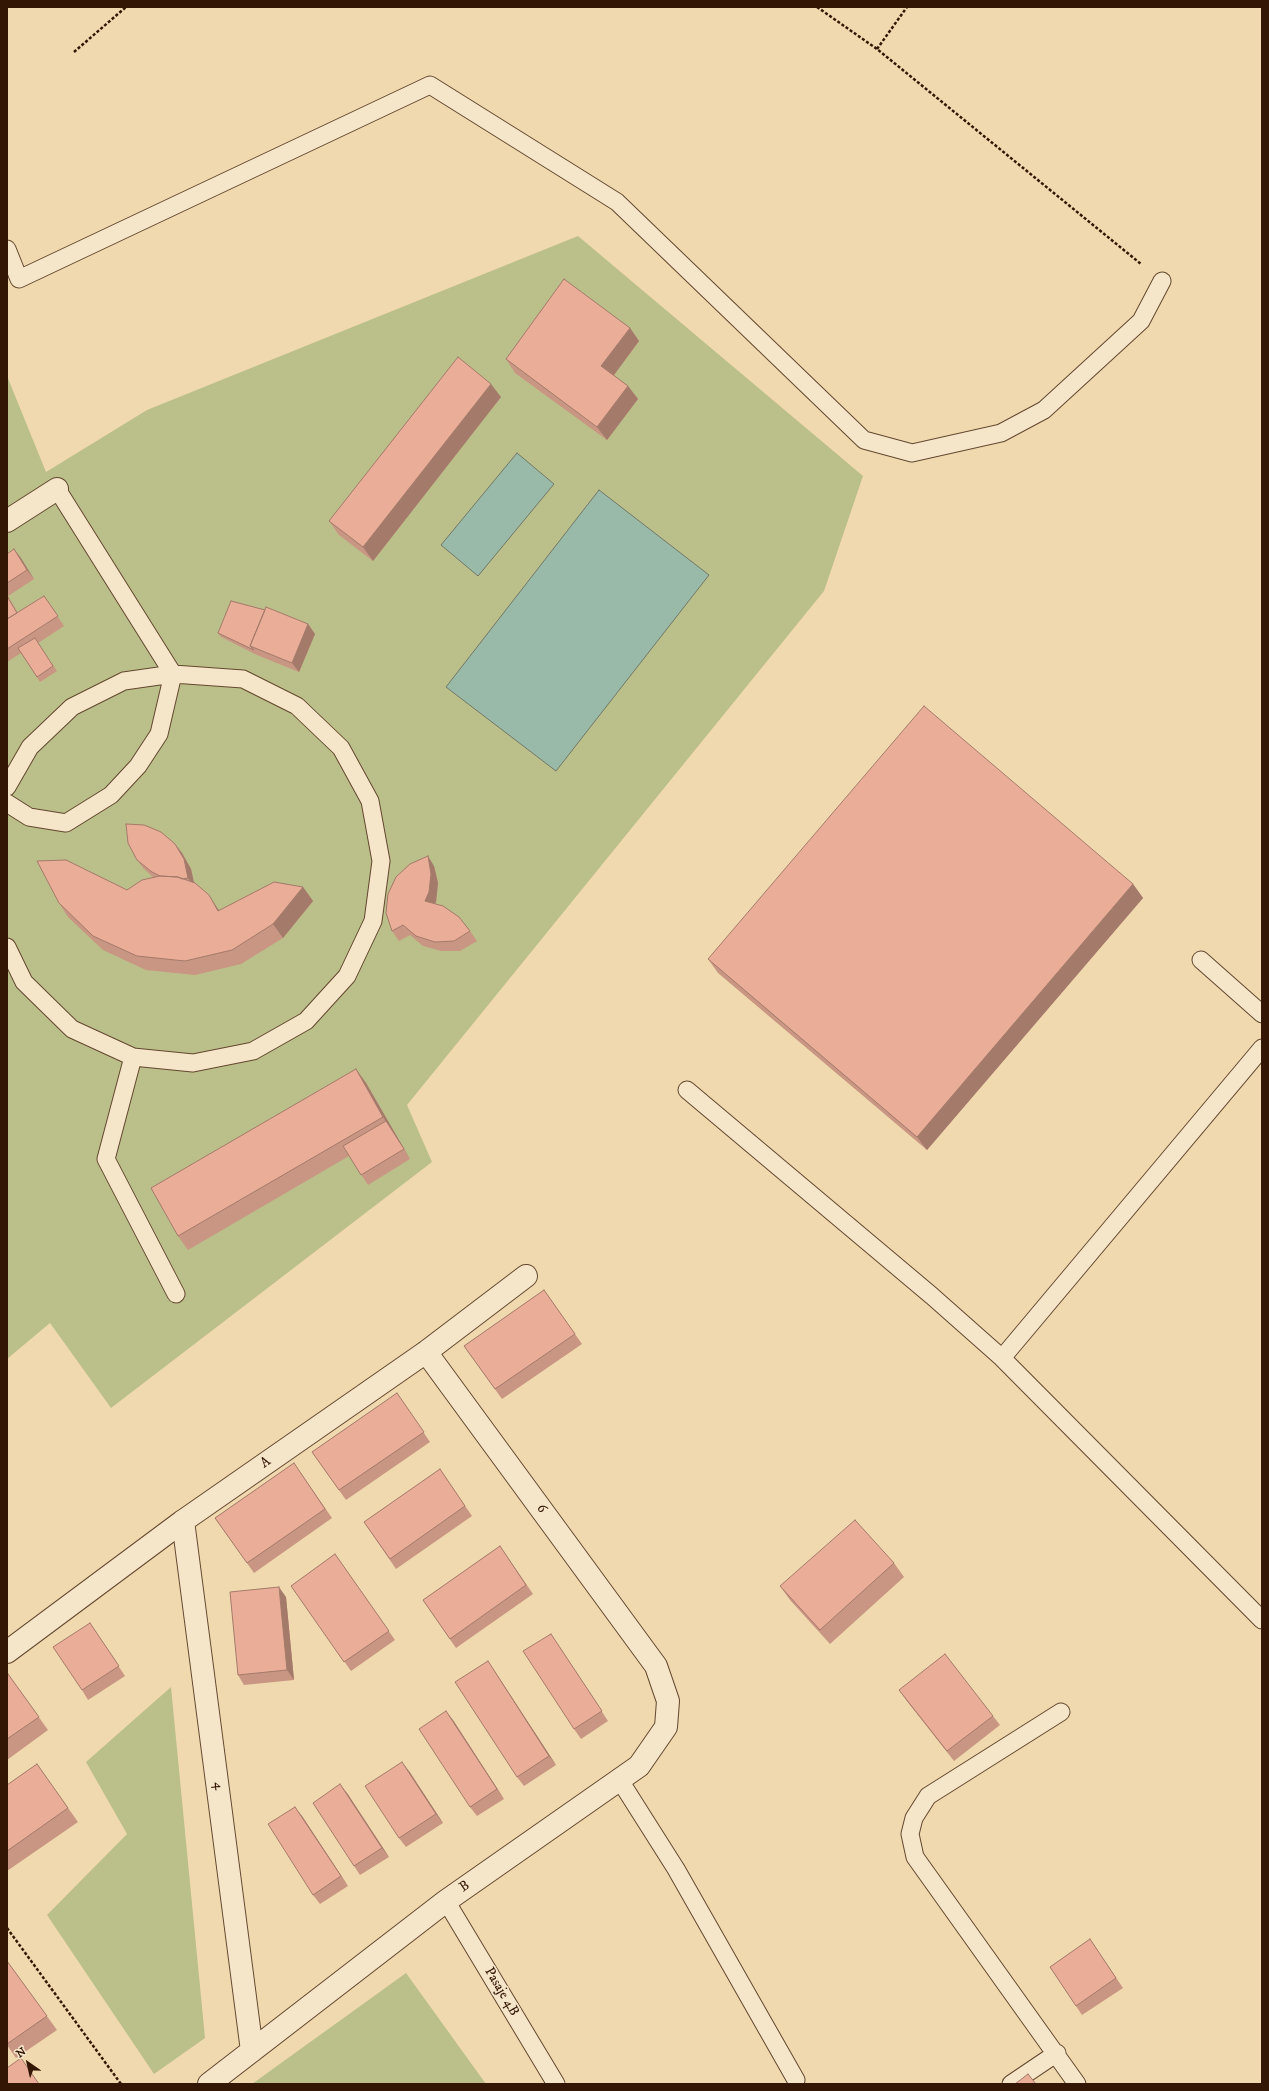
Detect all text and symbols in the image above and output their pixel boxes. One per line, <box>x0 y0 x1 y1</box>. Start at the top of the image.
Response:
street label: A <box>258 1454 274 1472</box>
street label: 6 <box>532 1501 550 1517</box>
street label: 4 <box>209 1781 227 1791</box>
street label: B <box>457 1878 473 1896</box>
street label: Pasaje 4B <box>480 1965 522 2019</box>
north arrow <box>8 2043 48 2083</box>
text: N <box>14 2045 29 2061</box>

